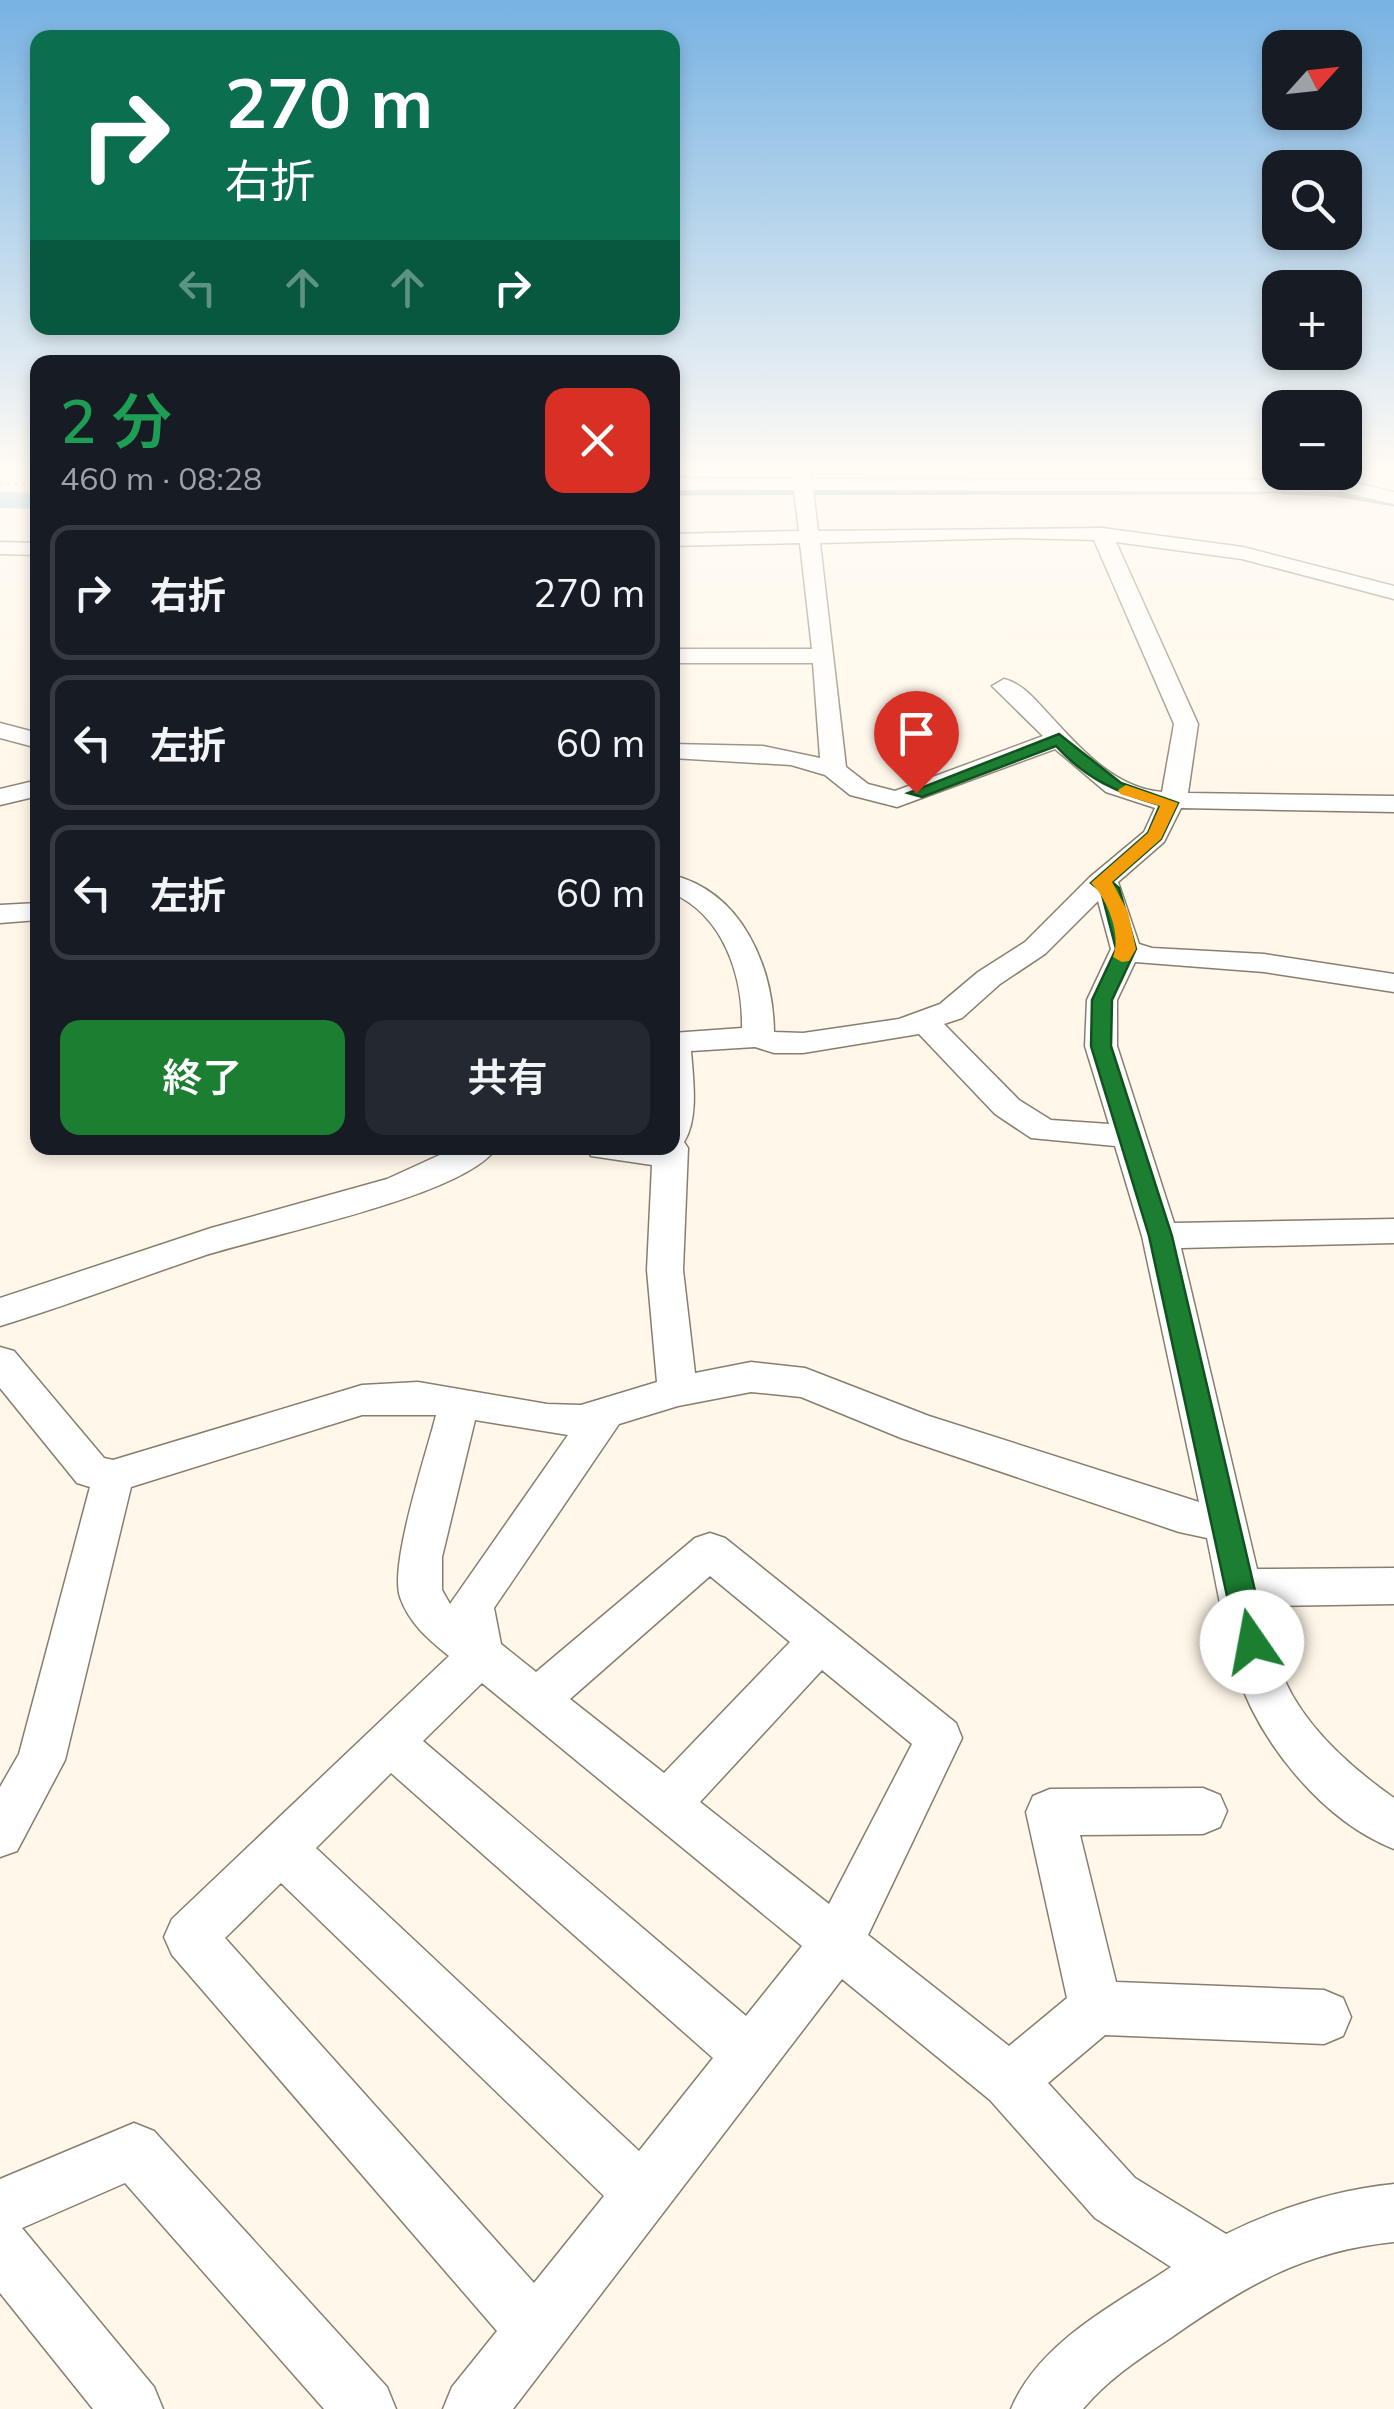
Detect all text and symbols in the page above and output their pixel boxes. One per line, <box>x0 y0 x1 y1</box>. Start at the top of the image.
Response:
north arrow <box>1262 30 1362 130</box>
map controls <box>1262 30 1362 490</box>
text: 270 m <box>225 58 433 146</box>
icon: right <box>60 70 190 200</box>
button: search <box>1262 150 1362 250</box>
text: 右折 <box>225 152 315 208</box>
icon: left <box>170 260 225 315</box>
icon: ahead <box>275 260 330 315</box>
icon: ahead <box>380 260 435 315</box>
icon: right <box>485 260 540 315</box>
button: + <box>1262 270 1362 370</box>
text: 2 分 <box>60 383 172 458</box>
button: close <box>545 388 650 493</box>
button: − <box>1262 390 1362 490</box>
text: 460 m · 08:28 <box>60 458 262 498</box>
icon: right <box>65 565 120 620</box>
text: 270 m <box>533 569 645 617</box>
text: 右折 <box>150 571 226 619</box>
pin <box>874 691 959 794</box>
icon: arrive <box>889 706 944 761</box>
icon: left <box>65 715 120 770</box>
text: 60 m <box>556 719 645 767</box>
text: 左折 <box>150 721 226 769</box>
icon: left <box>65 865 120 920</box>
text: 60 m <box>556 869 645 917</box>
text: 左折 <box>150 871 226 919</box>
button: 終了 <box>60 1020 345 1135</box>
button: 共有 <box>365 1020 650 1135</box>
position arrow <box>1200 1590 1304 1694</box>

